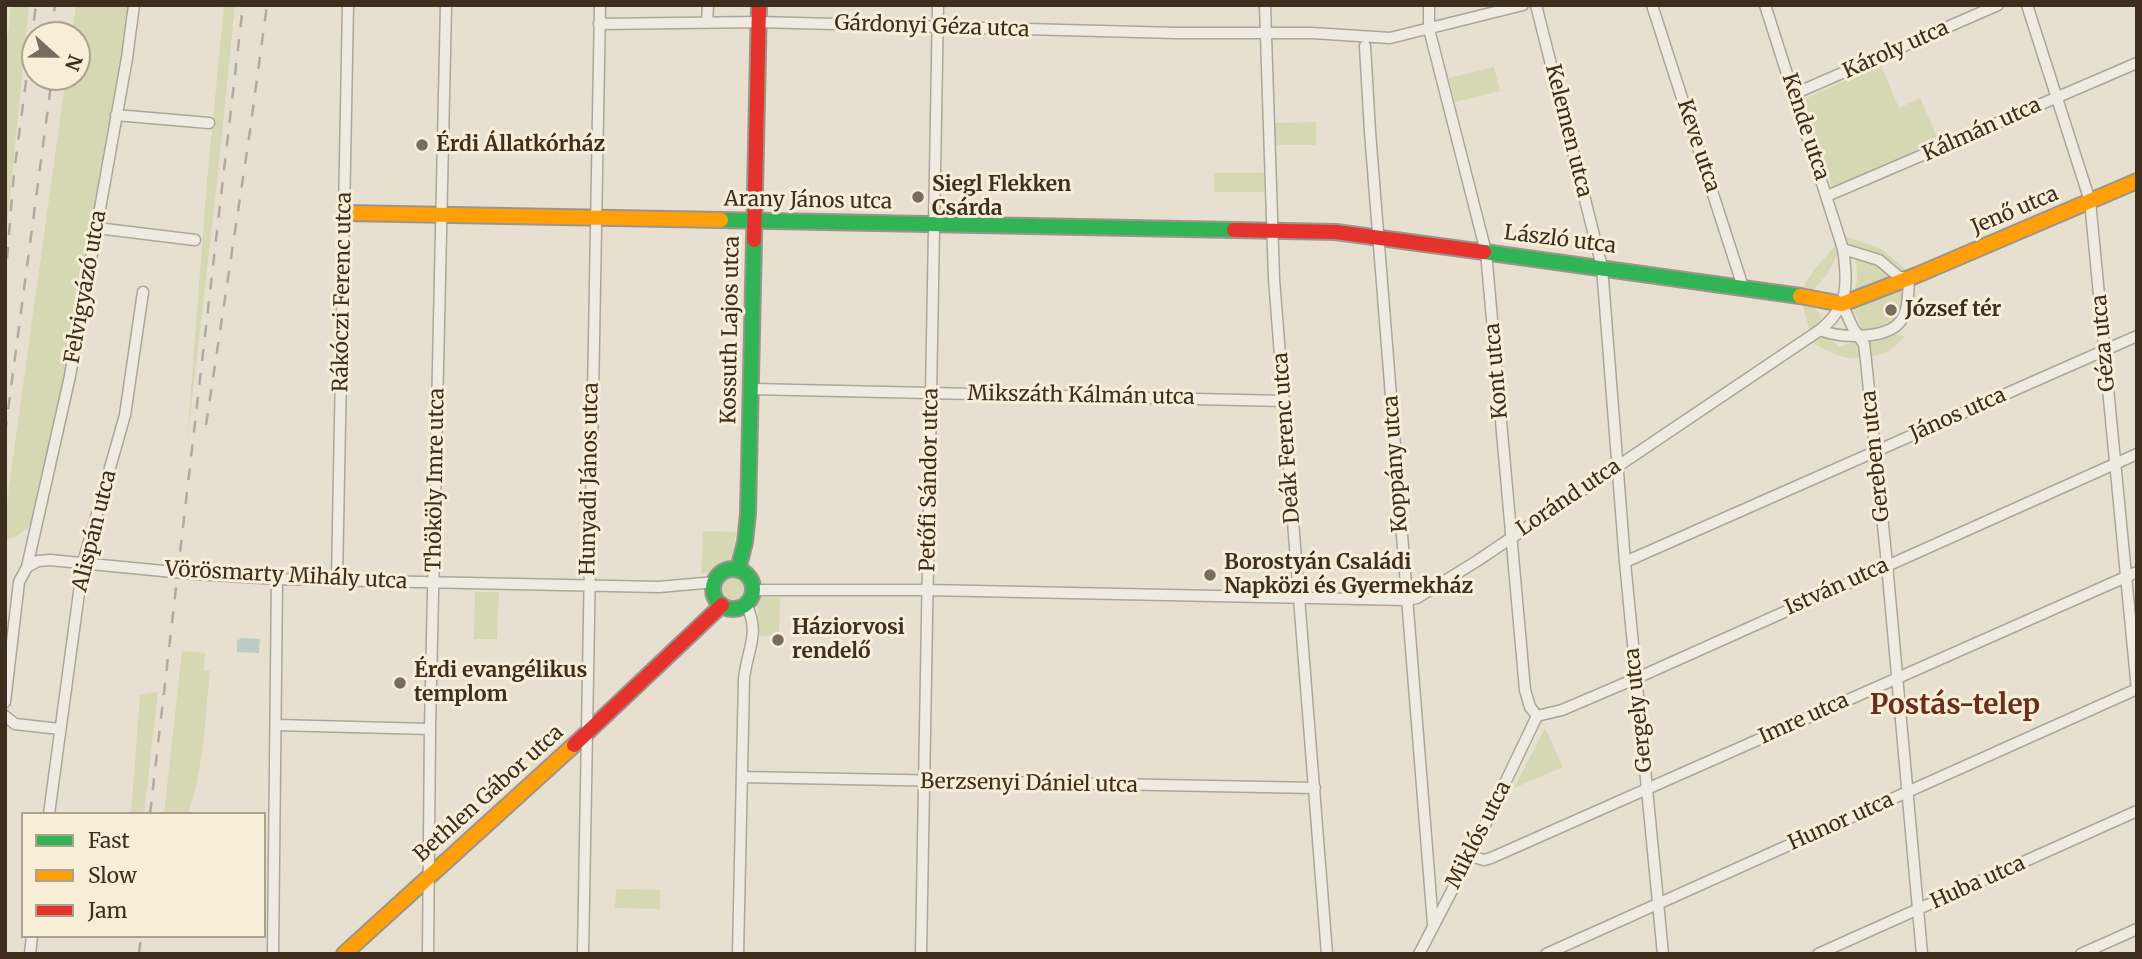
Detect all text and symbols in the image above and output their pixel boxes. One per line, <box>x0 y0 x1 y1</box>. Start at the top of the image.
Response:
street label: Gárdonyi Géza utca <box>834 11 1030 43</box>
street label: Károly utca <box>1839 15 1953 85</box>
north arrow <box>21 21 91 91</box>
text: N <box>60 51 88 74</box>
street label: Kelemen utca <box>1539 62 1597 200</box>
street label: Kende utca <box>1776 70 1834 184</box>
street label: Kálmán utca <box>1919 93 2045 167</box>
street label: Keve utca <box>1671 96 1725 196</box>
place label: Érdi Állatkórház <box>436 132 605 158</box>
marker: Érdi Állatkórház <box>414 137 430 153</box>
place label: Siegl Flekken Csárda <box>932 172 1071 222</box>
street label: Jenő utca <box>1968 181 2062 241</box>
street label: Arany János utca <box>724 187 892 215</box>
marker: Siegl Flekken Csárda <box>910 189 926 205</box>
street label: Rákóczi Ferenc utca <box>329 192 357 392</box>
street label: Felvigyázó utca <box>60 208 112 366</box>
street label: László utca <box>1502 221 1618 259</box>
street label: Kossuth Lajos utca <box>717 236 745 424</box>
street label: Géza utca <box>2087 293 2121 393</box>
place label: József tér <box>1905 297 2001 323</box>
marker: József tér <box>1883 302 1899 318</box>
street label: Kont utca <box>1480 322 1514 420</box>
street label: Deák Ferenc utca <box>1268 352 1306 524</box>
street label: Mikszáth Kálmán utca <box>967 381 1195 411</box>
street label: Hunyadi János utca <box>576 382 604 576</box>
street label: János utca <box>1906 383 2010 447</box>
street label: Thököly Imre utca <box>422 388 450 572</box>
street label: Petőfi Sándor utca <box>916 388 944 572</box>
street label: Gereben utca <box>1857 389 1895 523</box>
street label: Koppány utca <box>1379 395 1413 533</box>
street label: Loránd utca <box>1512 454 1626 542</box>
street label: Alispán utca <box>68 468 122 594</box>
place label: Borostyán Családi Napközi és Gyermekház <box>1224 550 1473 600</box>
street label: István utca <box>1781 553 1893 621</box>
street label: Vörösmarty Mihály utca <box>164 557 408 595</box>
marker: Borostyán Családi Napközi és Gyermekház <box>1202 567 1218 583</box>
place label: Háziorvosi rendelő <box>792 615 905 665</box>
marker: Háziorvosi rendelő <box>770 632 786 648</box>
street label: Gergely utca <box>1620 647 1658 773</box>
place label: Érdi evangélikus templom <box>414 658 587 708</box>
marker: Érdi evangélikus templom <box>392 675 408 691</box>
street label: Imre utca <box>1755 688 1853 750</box>
district label: Postás-telep <box>1870 689 2040 723</box>
street label: Bethlen Gábor utca <box>409 720 569 868</box>
street label: Berzsenyi Dániel utca <box>920 770 1138 798</box>
street label: Miklós utca <box>1441 777 1517 893</box>
street label: Hunor utca <box>1784 788 1898 856</box>
legend <box>21 812 266 938</box>
text: Fast <box>88 827 130 854</box>
street label: Huba utca <box>1927 851 2029 915</box>
text: Slow <box>88 862 137 889</box>
text: Jam <box>88 897 127 924</box>

